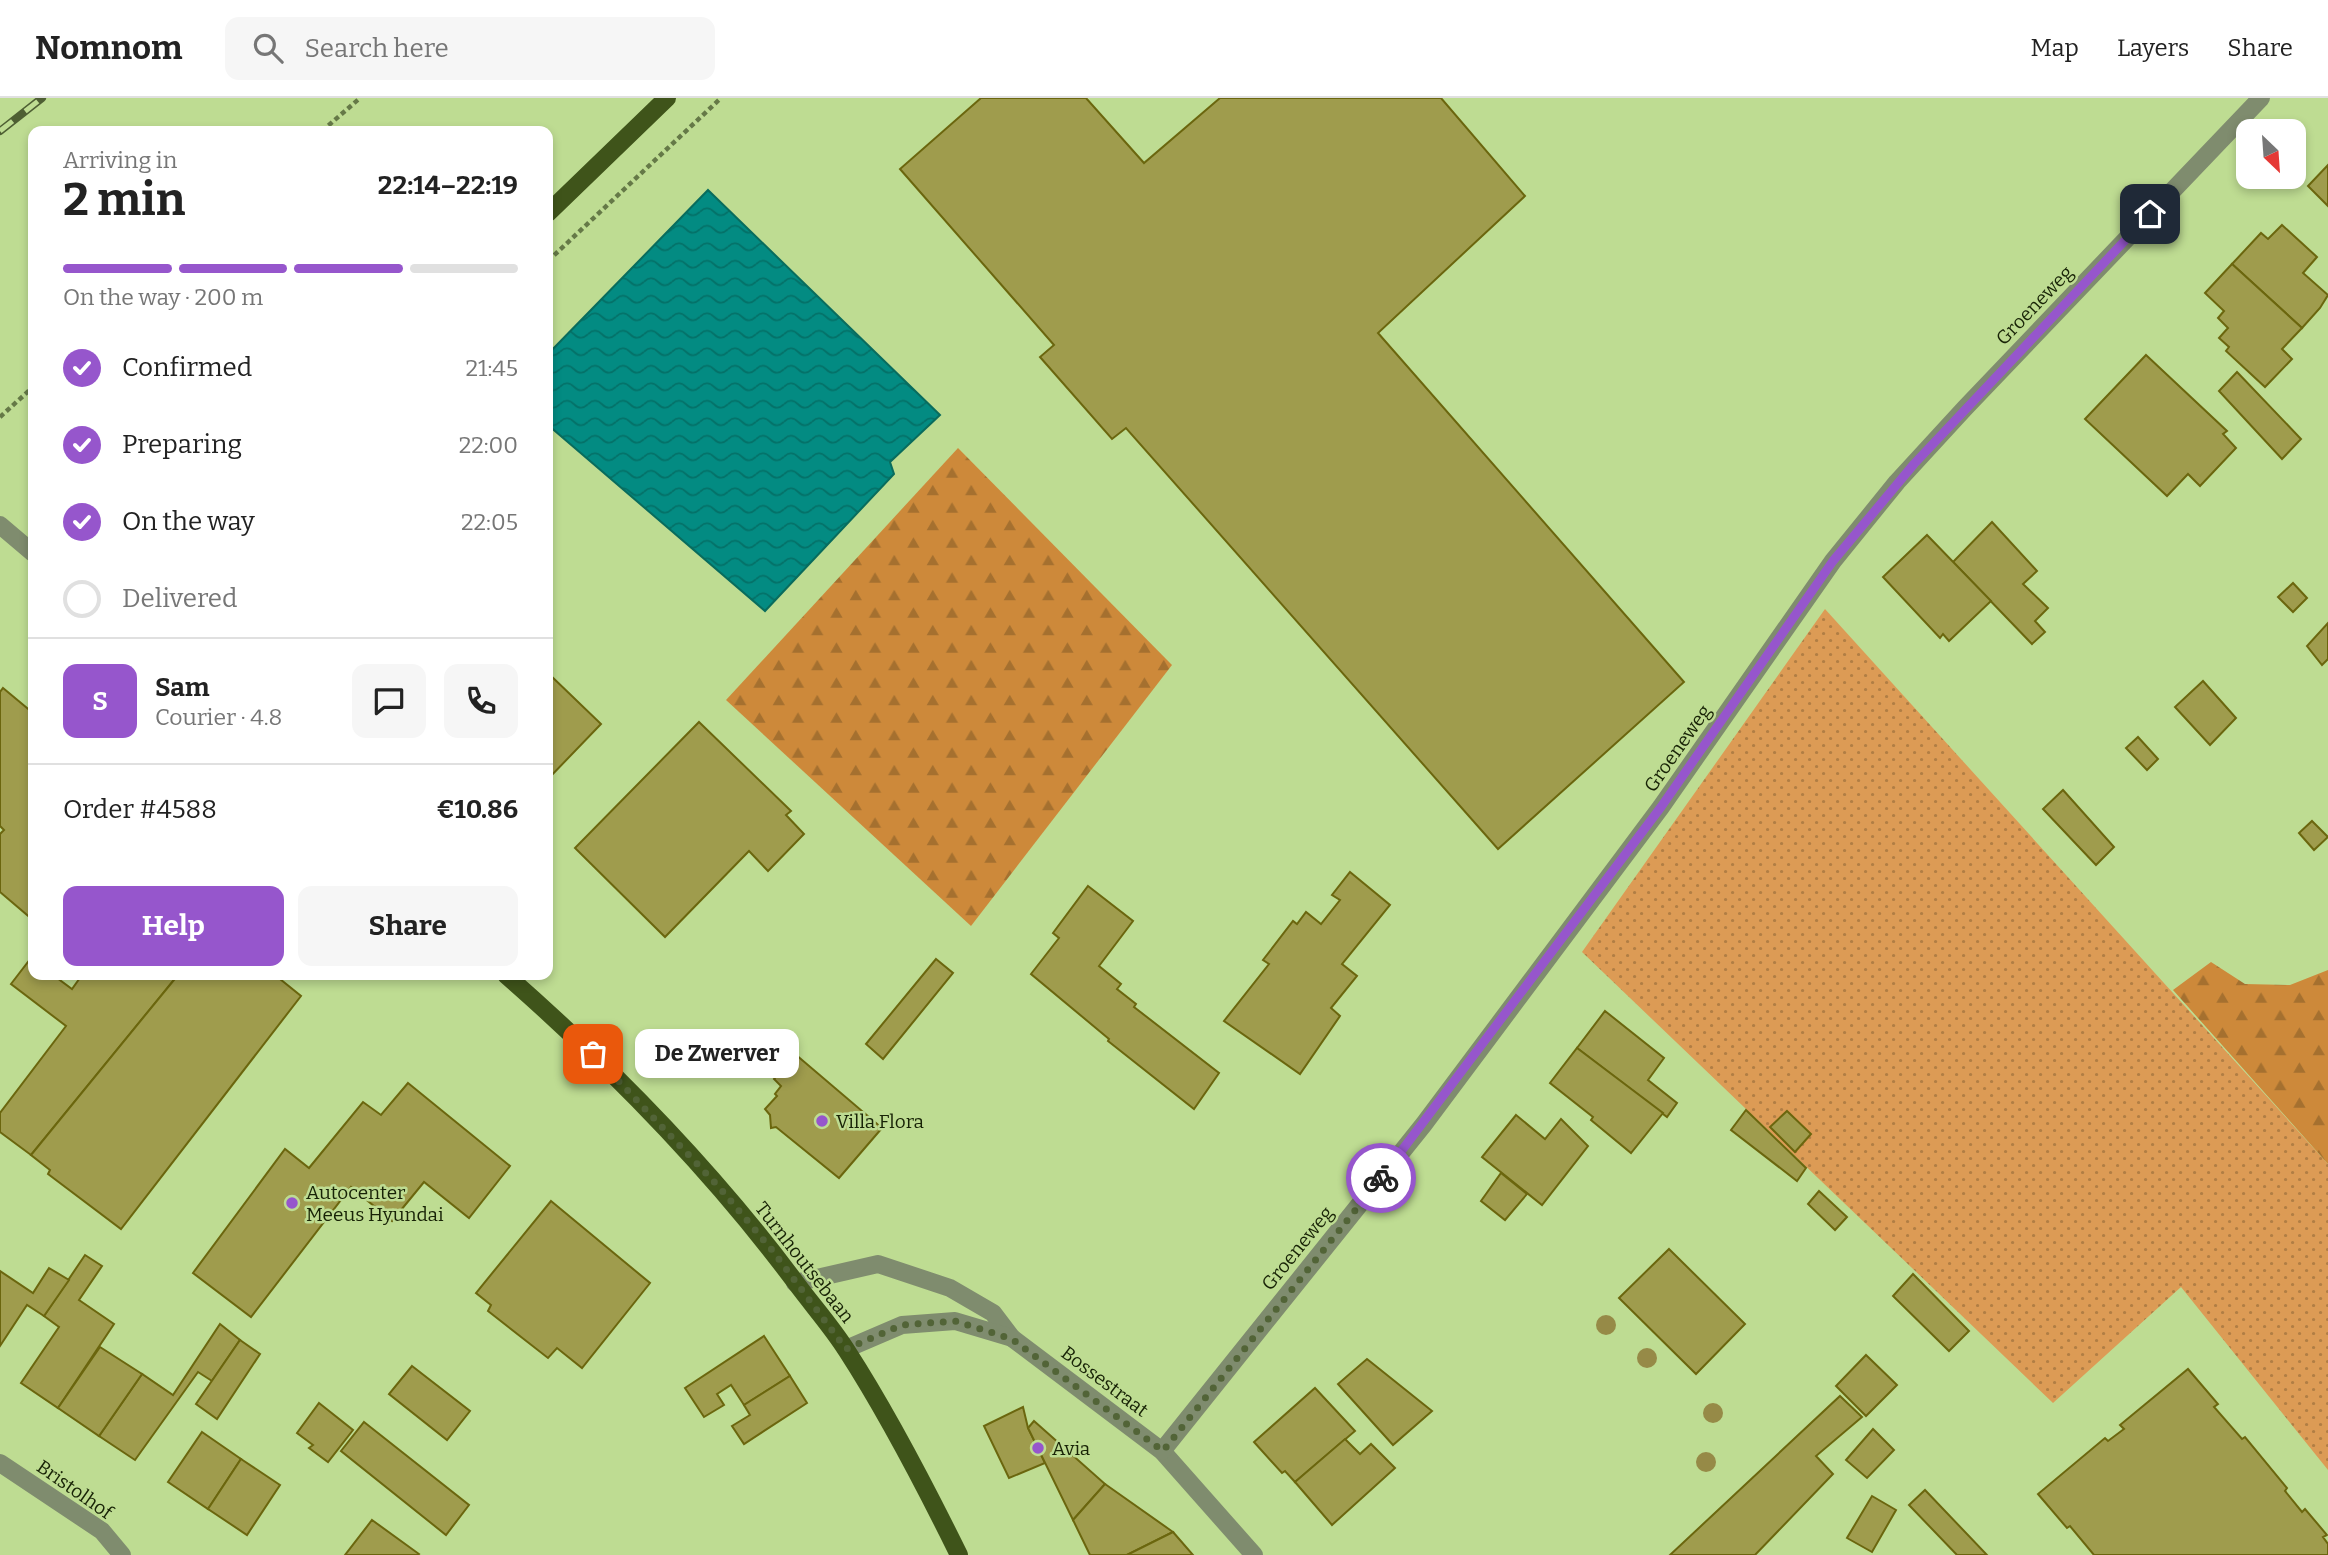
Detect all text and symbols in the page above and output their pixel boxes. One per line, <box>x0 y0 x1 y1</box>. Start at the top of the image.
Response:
search box <box>225 17 715 80</box>
text: Nomnom <box>35 28 183 68</box>
icon: search <box>249 29 287 67</box>
text: Search here <box>305 33 449 64</box>
text: Map <box>2031 34 2079 62</box>
text: Layers <box>2117 34 2189 62</box>
text: Share <box>2227 34 2293 62</box>
north arrow <box>2236 119 2306 189</box>
map controls <box>2236 119 2306 189</box>
text: Arriving in <box>63 146 177 174</box>
text: 22:14–22:19 <box>378 170 518 201</box>
text: 2 min <box>63 172 185 227</box>
pin <box>2120 184 2180 244</box>
icon: home <box>2131 195 2169 233</box>
street label: Groeneweg <box>1991 261 2078 350</box>
text: On the way · 200 m <box>63 283 263 311</box>
icon: check <box>63 349 101 387</box>
text: Confirmed <box>122 352 252 383</box>
text: 21:45 <box>466 354 518 382</box>
icon: check <box>63 426 101 464</box>
text: Preparing <box>122 429 242 460</box>
text: 22:00 <box>459 431 518 459</box>
icon: check <box>63 503 101 541</box>
text: On the way <box>122 506 255 537</box>
text: 22:05 <box>461 508 518 536</box>
text: Delivered <box>122 583 237 614</box>
button: chat <box>352 664 426 738</box>
button: phone <box>444 664 518 738</box>
text: Sam <box>155 672 210 703</box>
text: S <box>92 686 108 717</box>
street label: Groeneweg <box>1639 700 1716 796</box>
text: Courier · 4.8 <box>155 703 282 731</box>
text: Order #4588 <box>63 794 217 825</box>
text: €10.86 <box>436 794 518 825</box>
button: Help <box>63 886 284 966</box>
button: Share <box>298 886 518 966</box>
pin <box>563 1024 623 1084</box>
callout: De Zwerver <box>635 1030 800 1079</box>
icon: bag <box>574 1035 612 1073</box>
text: De Zwerver <box>654 1039 780 1067</box>
place label: Villa Flora <box>836 1110 924 1133</box>
marker: Villa Flora <box>814 1113 830 1129</box>
courier <box>1346 1143 1416 1213</box>
icon: bike <box>1362 1159 1400 1197</box>
place label: Autocenter Meeus Hyundai <box>306 1181 444 1226</box>
marker: Autocenter Meeus Hyundai <box>284 1195 300 1211</box>
street label: Turnhoutsebaan <box>750 1197 859 1327</box>
street label: Groeneweg <box>1257 1201 1338 1295</box>
street label: Bossestraat <box>1057 1341 1153 1422</box>
place label: Avia <box>1052 1437 1091 1460</box>
marker: Avia <box>1030 1440 1046 1456</box>
street label: Bristolhof <box>32 1455 118 1525</box>

